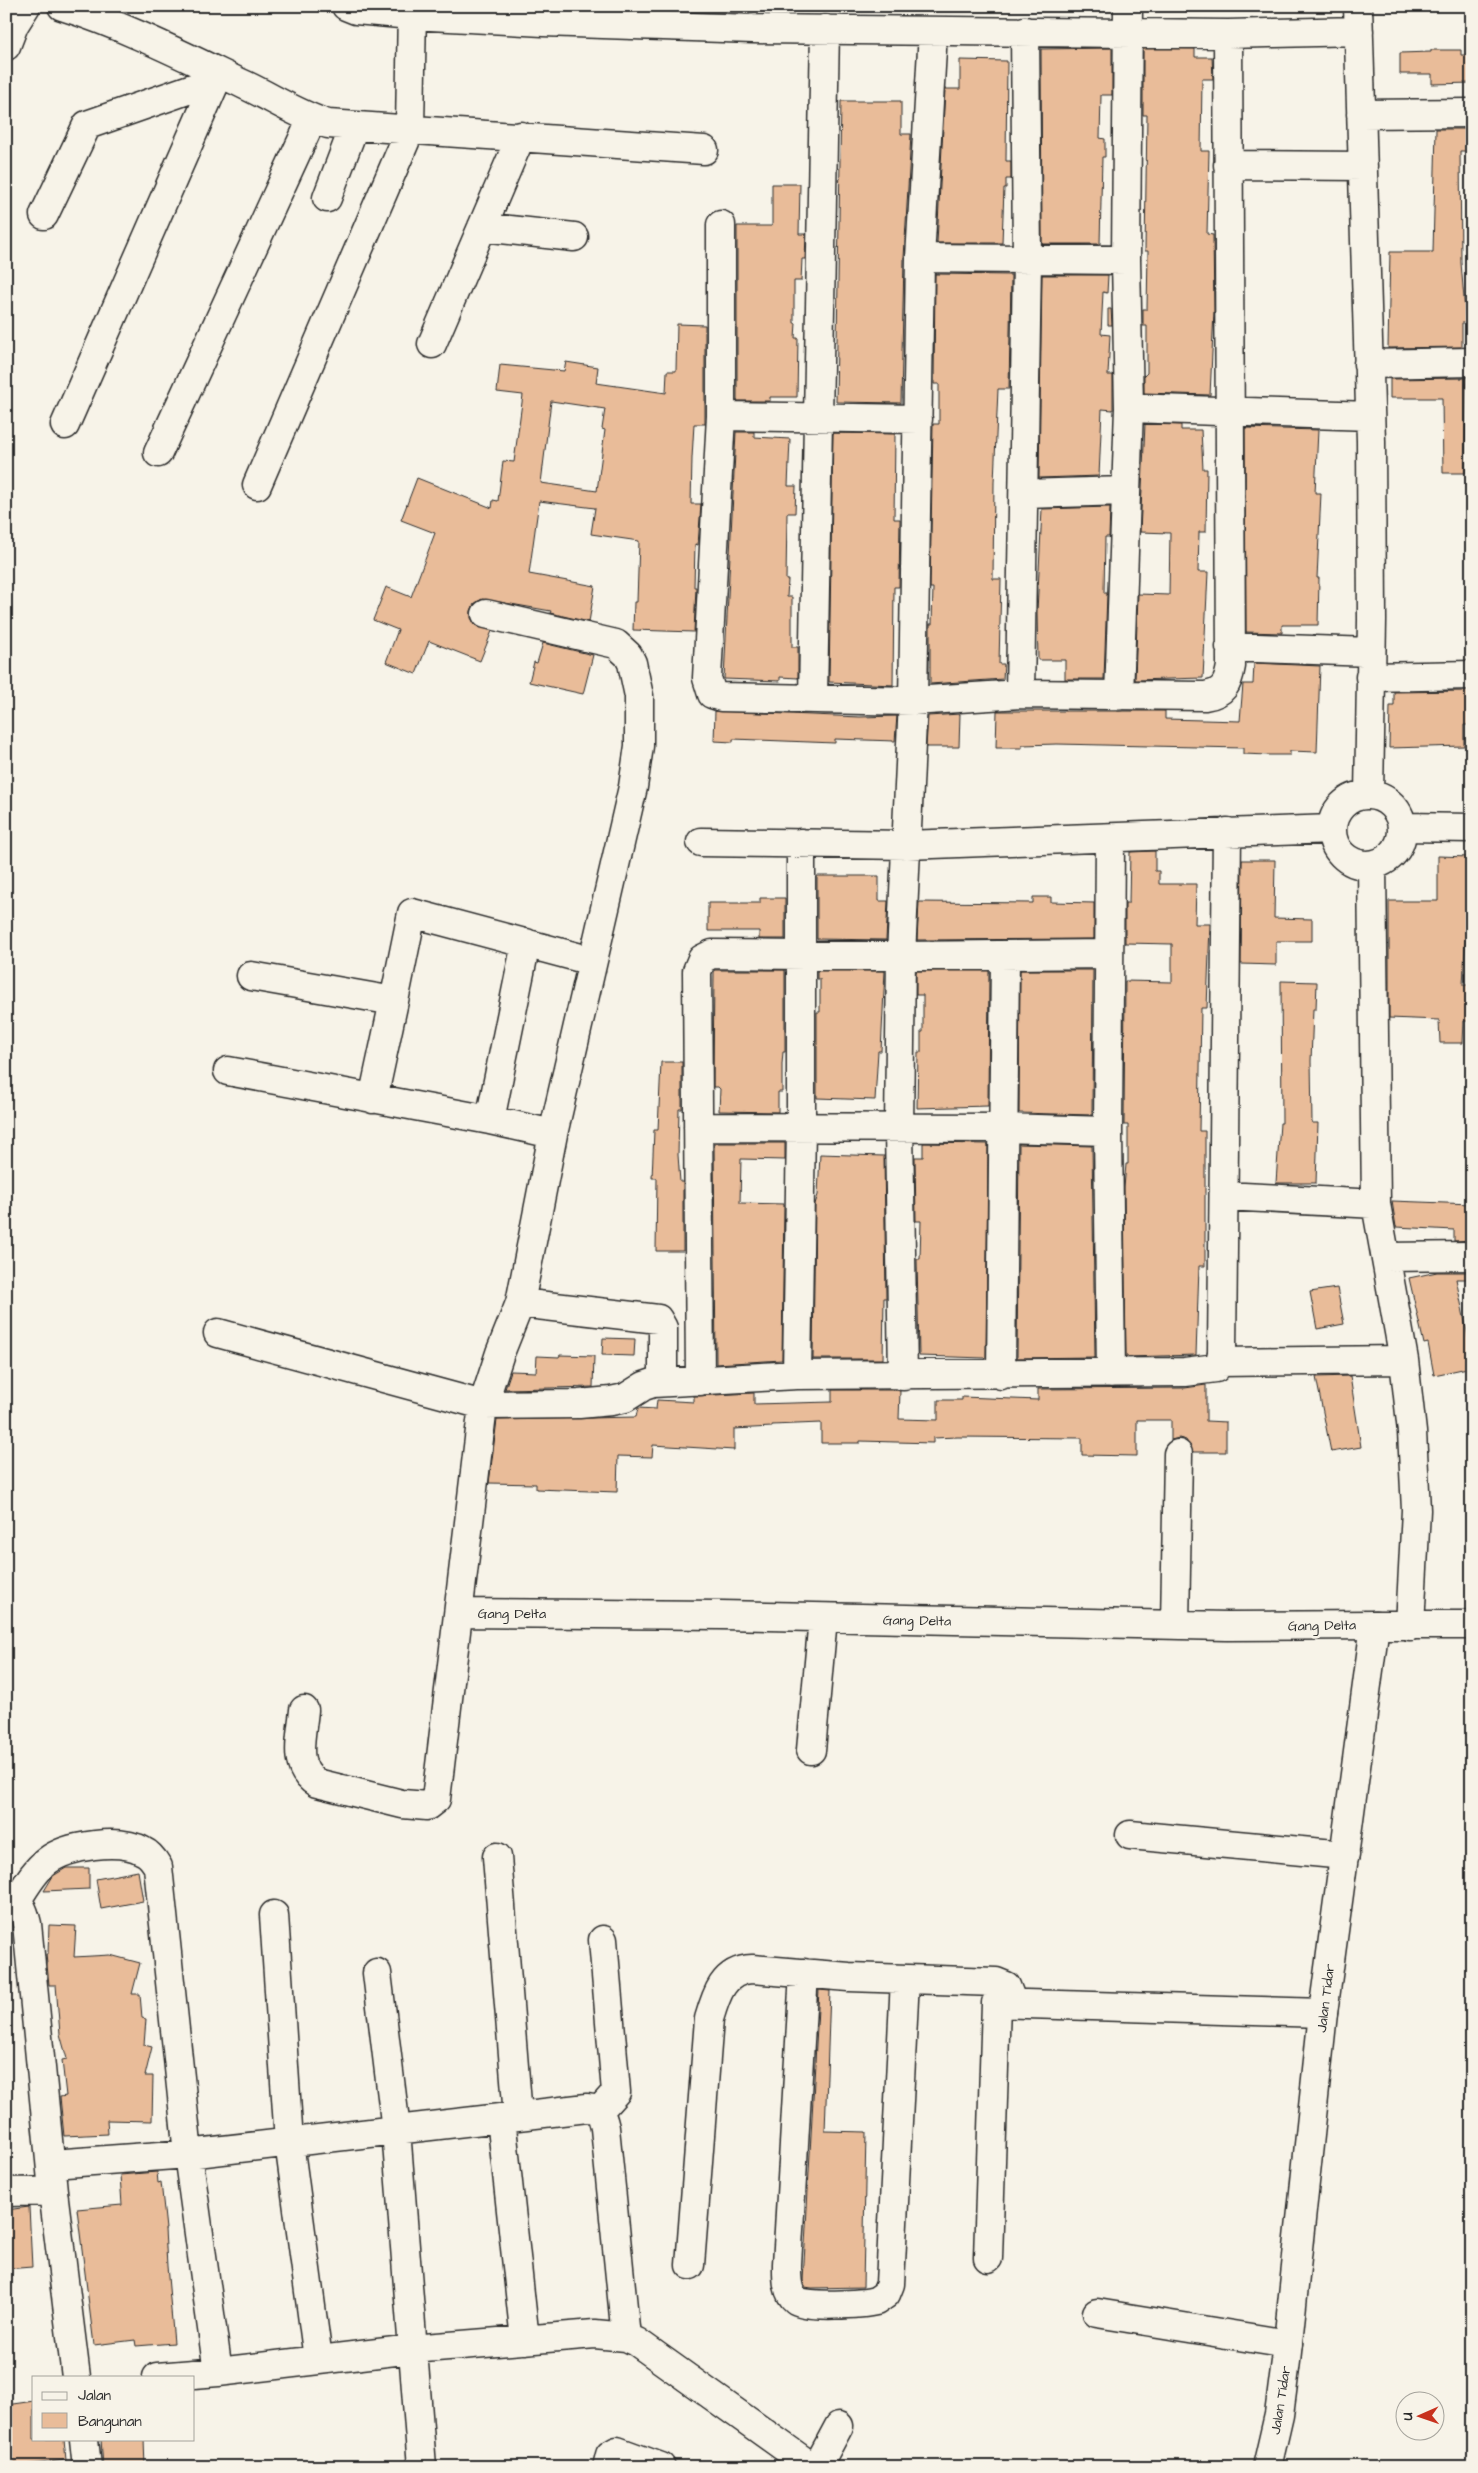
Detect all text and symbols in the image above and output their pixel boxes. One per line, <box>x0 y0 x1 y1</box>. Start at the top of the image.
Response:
street label: Gang Delta <box>478 1604 546 1624</box>
street label: Gang Delta <box>883 1610 951 1632</box>
street label: Gang Delta <box>1288 1615 1356 1637</box>
street label: Jalan Tidar <box>1312 1962 1340 2034</box>
street label: Jalan Tidar <box>1266 2364 1296 2436</box>
legend <box>32 2376 195 2440</box>
text: Jalan <box>78 2385 112 2406</box>
north arrow <box>1396 2390 1446 2440</box>
text: Bangunan <box>78 2411 142 2433</box>
text: U <box>1398 2412 1418 2421</box>

